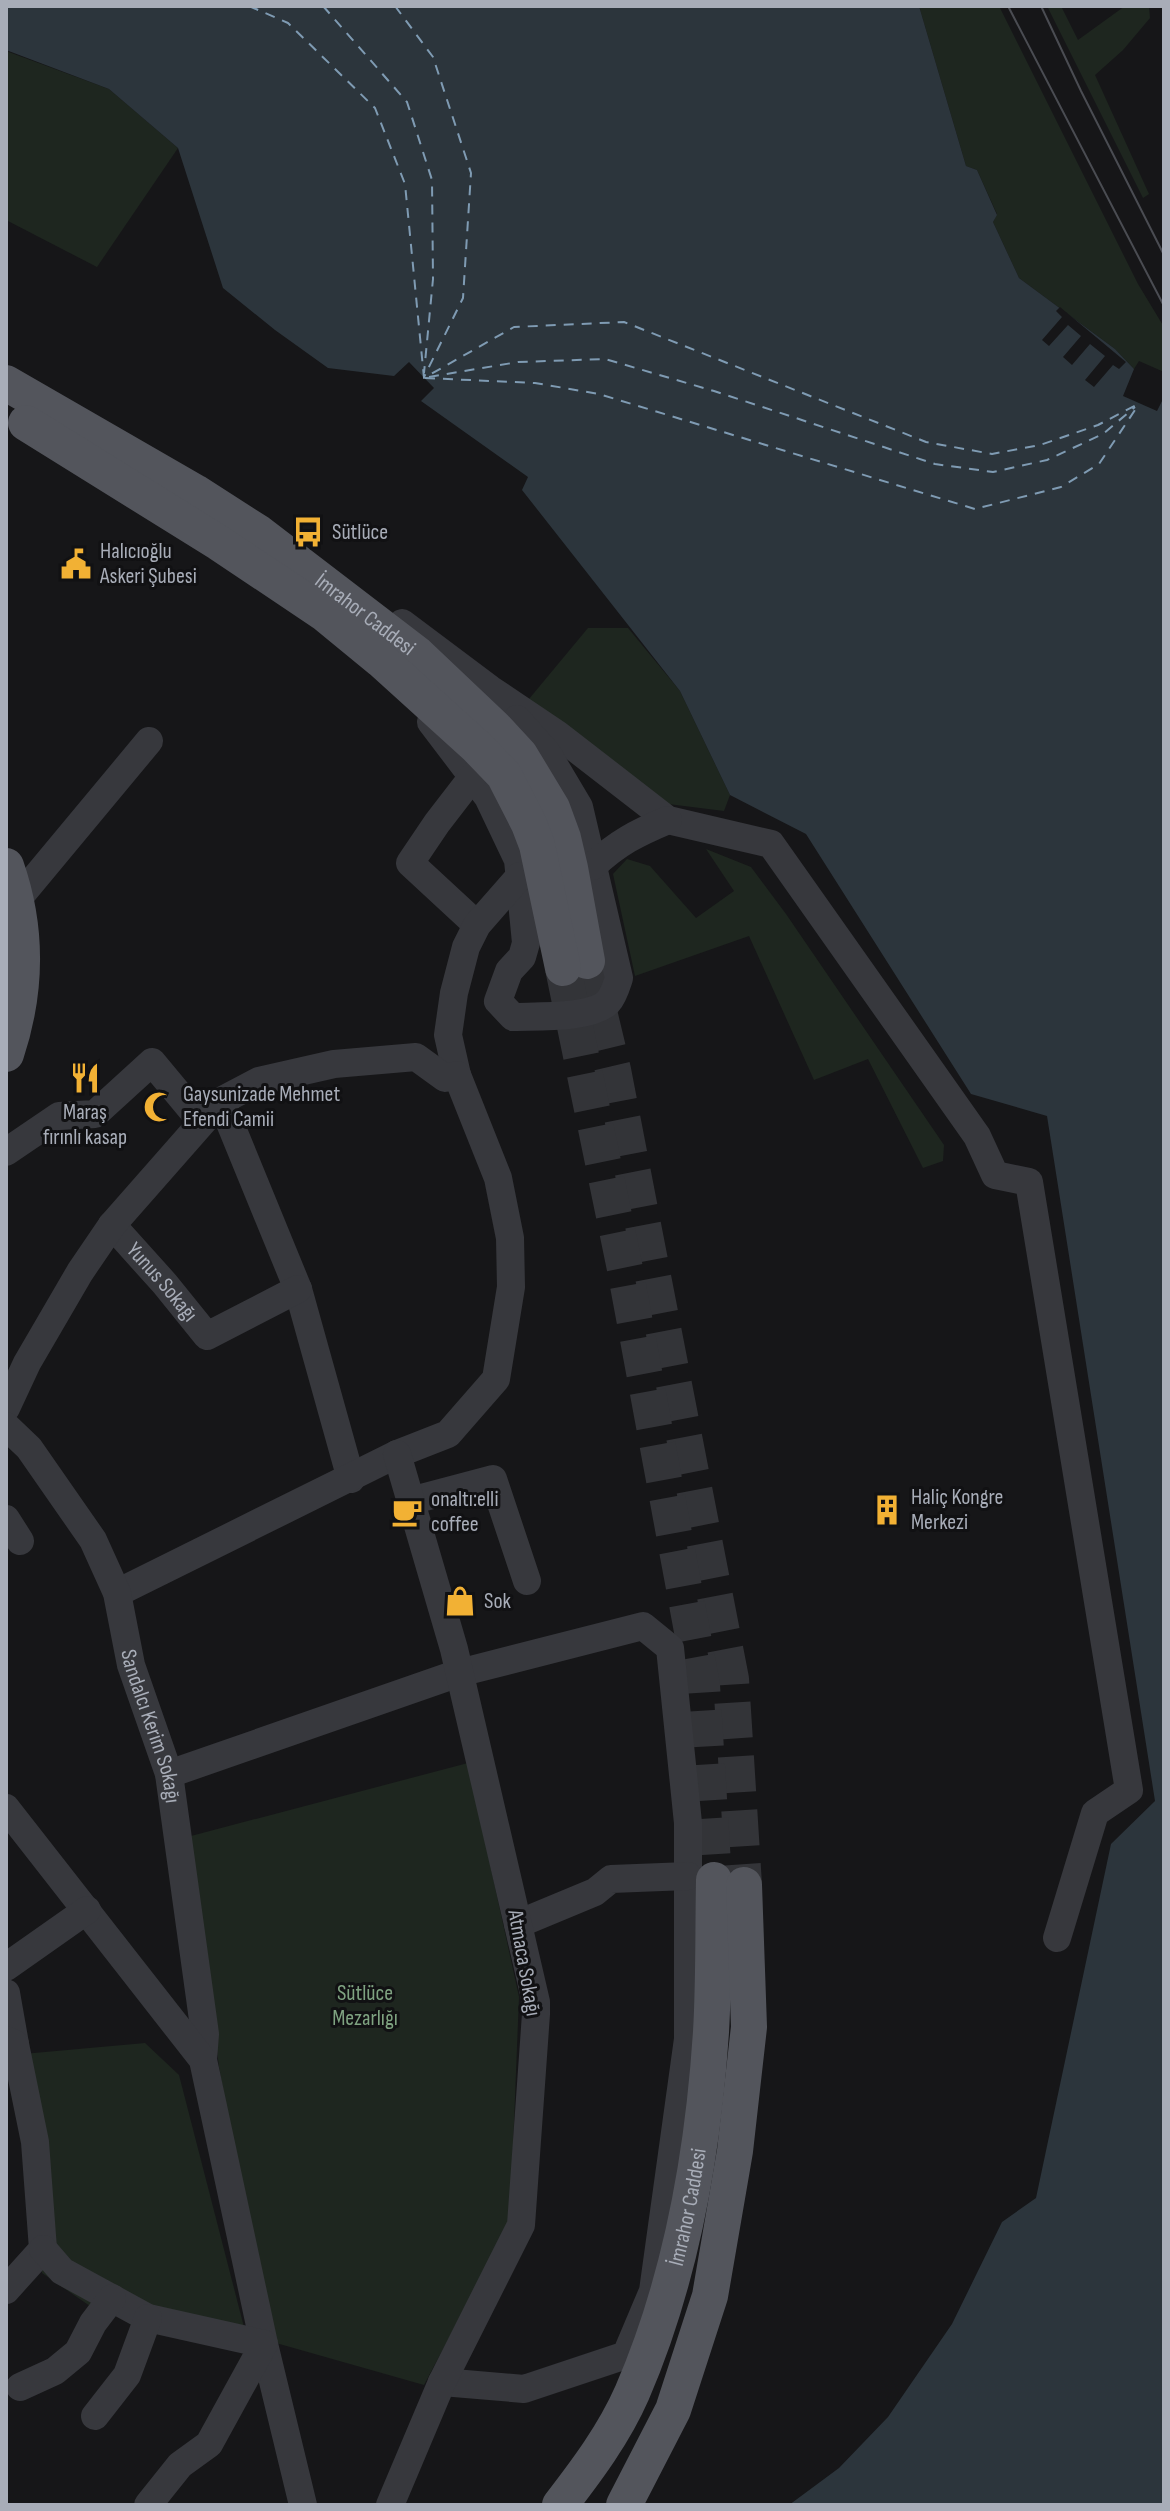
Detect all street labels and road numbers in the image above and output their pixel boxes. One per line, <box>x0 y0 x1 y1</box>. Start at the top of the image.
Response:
street label: İmrahor Caddesi <box>310 567 421 661</box>
street label: Yunus Sokağı <box>121 1237 204 1327</box>
street label: Sandalcı Kerim Sokağı <box>115 1647 186 1805</box>
street label: Atmaca Sokağı <box>501 1907 547 2018</box>
street label: İmrahor Caddesi <box>662 2146 712 2269</box>

